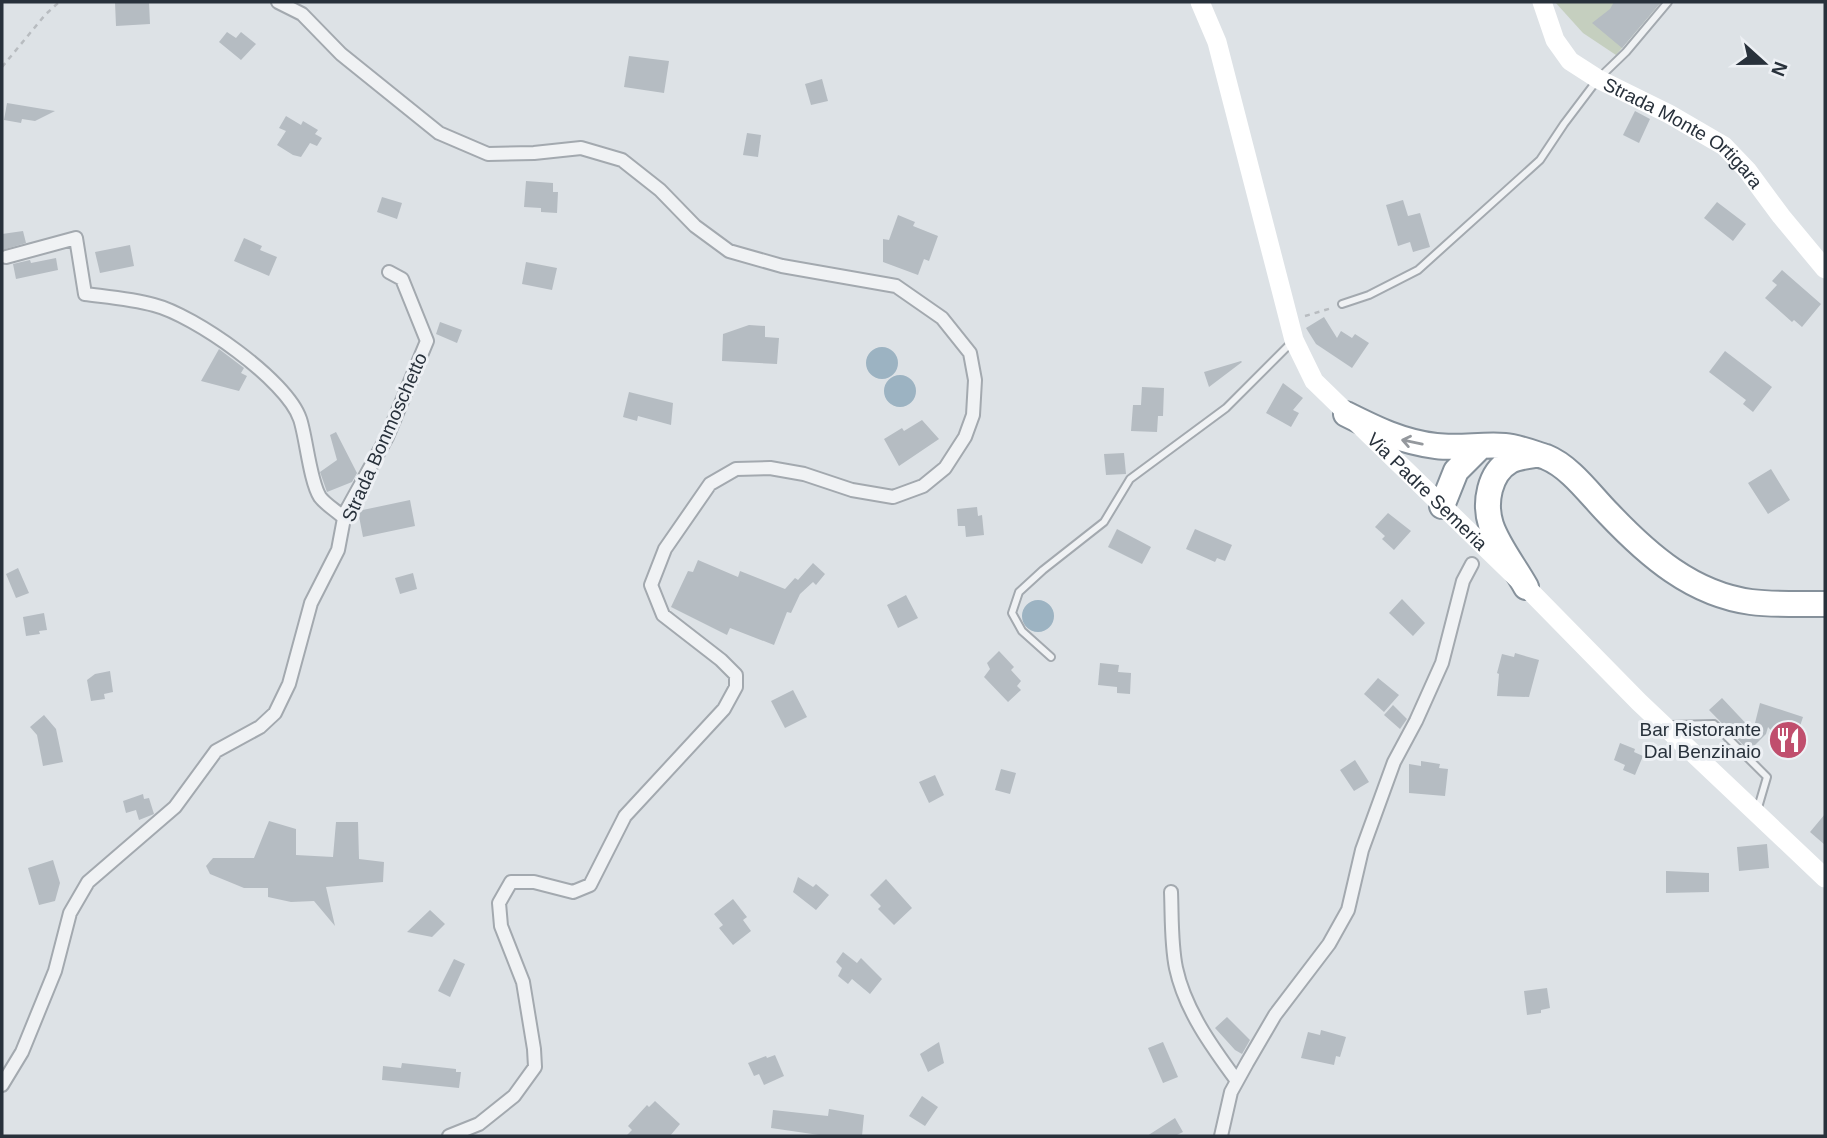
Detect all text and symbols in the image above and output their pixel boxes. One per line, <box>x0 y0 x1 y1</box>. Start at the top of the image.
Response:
north arrow <box>1729 28 1799 98</box>
text: N <box>1767 59 1792 79</box>
street label: Strada Monte Ortigara <box>1600 73 1767 193</box>
street label: Strada Bonmoschetto <box>338 349 431 525</box>
street label: Via Padre Semeria <box>1363 429 1492 555</box>
one-way arrow <box>1401 434 1424 448</box>
place label: Bar Ristorante Dal Benzinaio <box>1640 719 1761 762</box>
restaurant icon: Bar Ristorante Dal Benzinaio <box>1767 719 1809 761</box>

